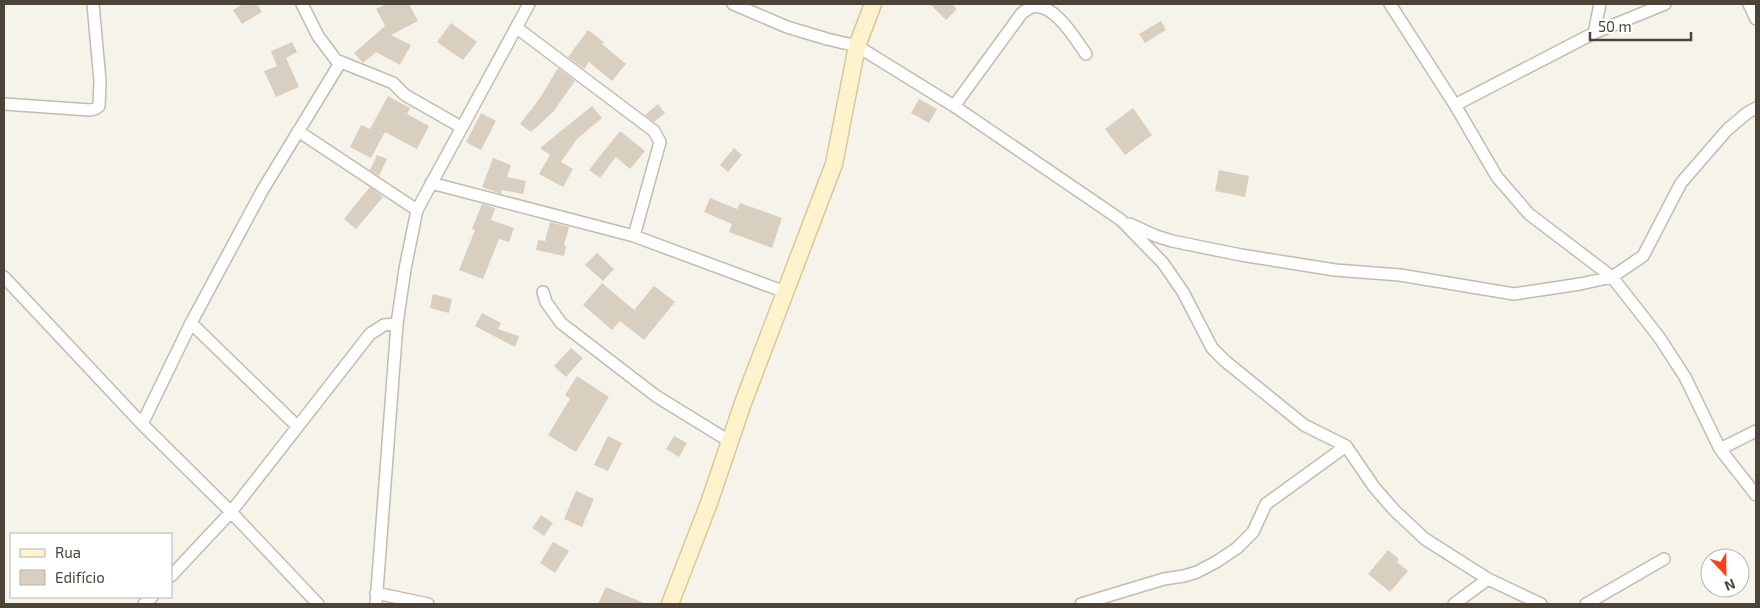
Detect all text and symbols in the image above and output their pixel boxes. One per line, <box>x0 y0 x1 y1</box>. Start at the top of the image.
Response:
scale bar <box>1590 10 1691 42</box>
text: 50 m <box>1598 17 1632 35</box>
legend <box>10 533 172 598</box>
text: Rua <box>55 543 81 561</box>
north arrow <box>1700 548 1750 598</box>
text: Edifício <box>55 568 105 586</box>
text: N <box>1722 576 1738 595</box>

